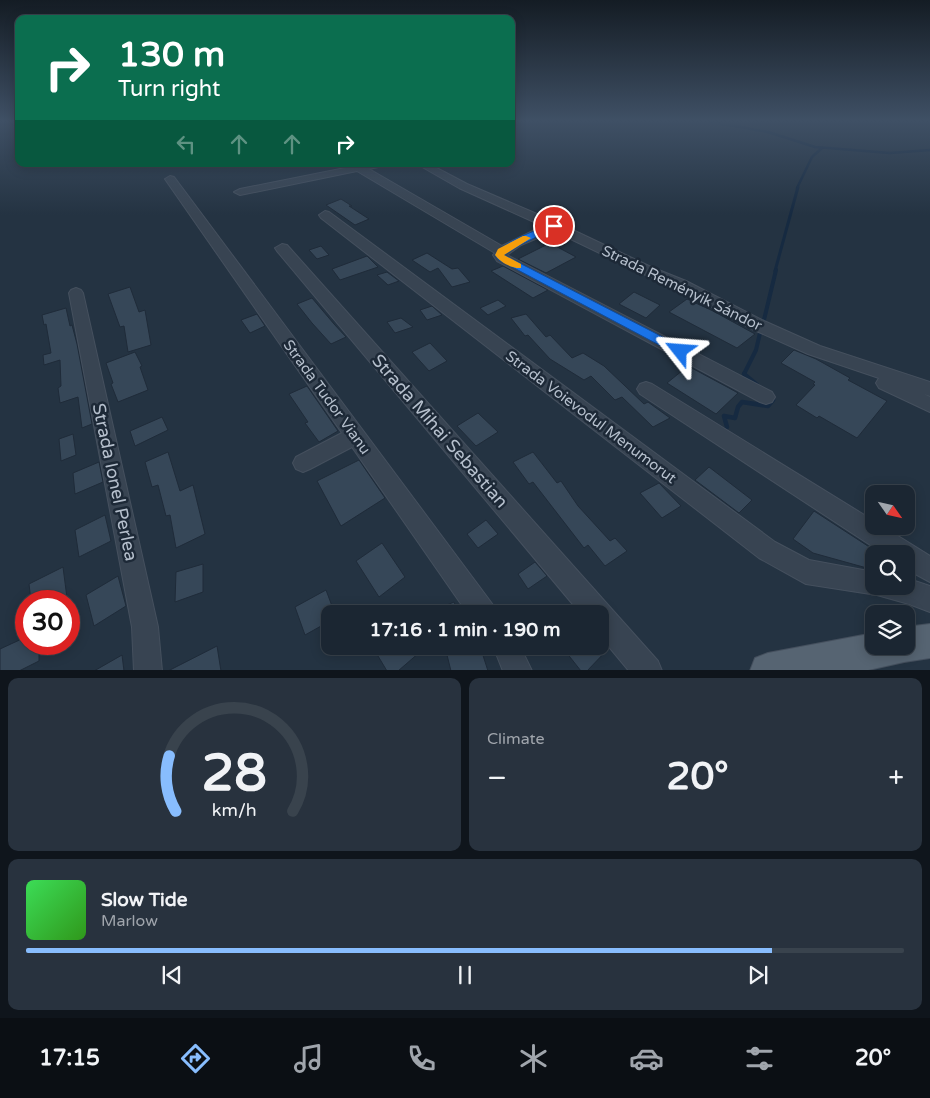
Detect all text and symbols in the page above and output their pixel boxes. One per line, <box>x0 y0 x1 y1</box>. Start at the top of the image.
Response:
text: 130 m <box>118 34 225 76</box>
icon: right <box>35 35 100 100</box>
text: Turn right <box>118 76 220 102</box>
icon: left <box>172 130 200 158</box>
icon: ahead <box>225 130 253 158</box>
icon: ahead <box>278 130 306 158</box>
icon: right <box>331 130 359 158</box>
pin <box>533 205 575 247</box>
icon: arrive <box>540 212 568 240</box>
street label: Strada Reményik Sándor <box>599 241 765 335</box>
position arrow <box>653 324 705 376</box>
street label: Strada Tudor Vianu <box>279 336 375 458</box>
street label: Strada Voievodul Menumorut <box>502 347 680 487</box>
street label: Strada Mihai Sebastian <box>367 350 513 512</box>
street label: Strada Ionel Perlea <box>88 401 142 563</box>
north arrow <box>865 485 915 535</box>
map controls <box>865 485 915 655</box>
button: search <box>865 545 915 595</box>
speed limit sign: 30 <box>15 590 80 655</box>
button: layers <box>865 605 915 655</box>
text: 17:16 · 1 min · 190 m <box>369 619 561 641</box>
text: Climate <box>487 729 545 749</box>
text: 28 <box>202 742 267 805</box>
text: 20° <box>667 754 729 800</box>
text: − <box>487 761 507 795</box>
text: + <box>888 761 904 795</box>
text: km/h <box>212 800 257 821</box>
text: Slow Tide <box>101 889 188 911</box>
text: Marlow <box>101 911 158 931</box>
icon: previous <box>158 961 186 989</box>
icon: pause <box>451 961 479 989</box>
icon: next <box>744 961 772 989</box>
icon: directions <box>178 1041 213 1076</box>
icon: music <box>291 1041 326 1076</box>
icon: phone <box>404 1041 439 1076</box>
icon: climate <box>516 1041 551 1076</box>
icon: car <box>629 1041 664 1076</box>
icon: filters <box>742 1041 777 1076</box>
text: 17:15 <box>39 1045 100 1071</box>
text: 20° <box>855 1045 891 1071</box>

